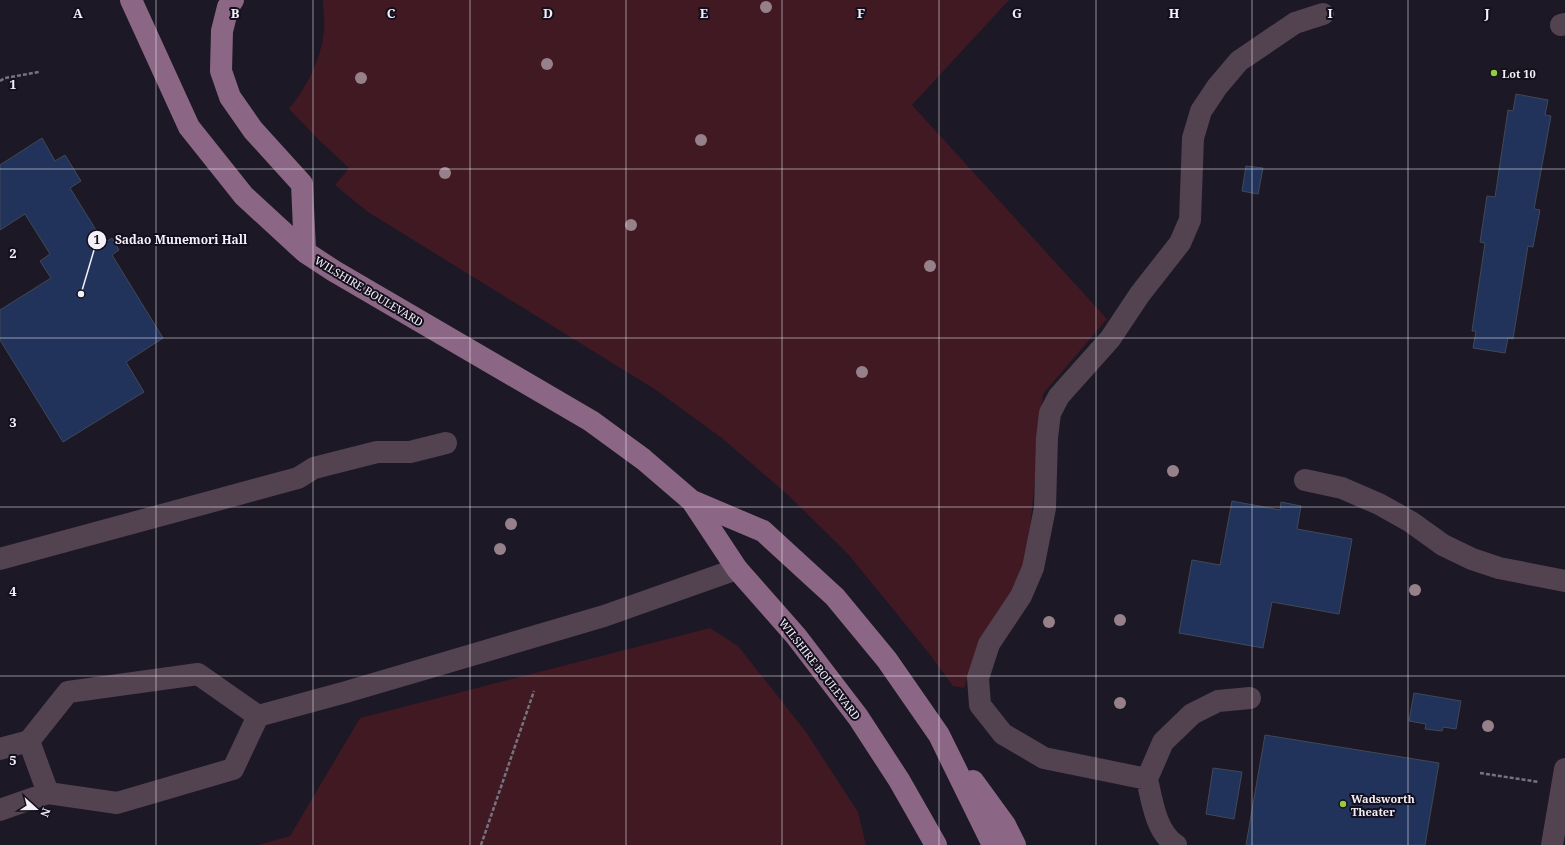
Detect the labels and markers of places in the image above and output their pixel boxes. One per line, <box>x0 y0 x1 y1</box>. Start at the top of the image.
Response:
place label: Lot 10 <box>1502 66 1536 81</box>
marker: Lot 10 <box>1489 68 1499 78</box>
callout: Sadao Munemori Hall <box>87 228 255 252</box>
place label: Wadsworth Theater <box>1351 791 1415 819</box>
marker: Wadsworth Theater <box>1338 799 1348 809</box>

